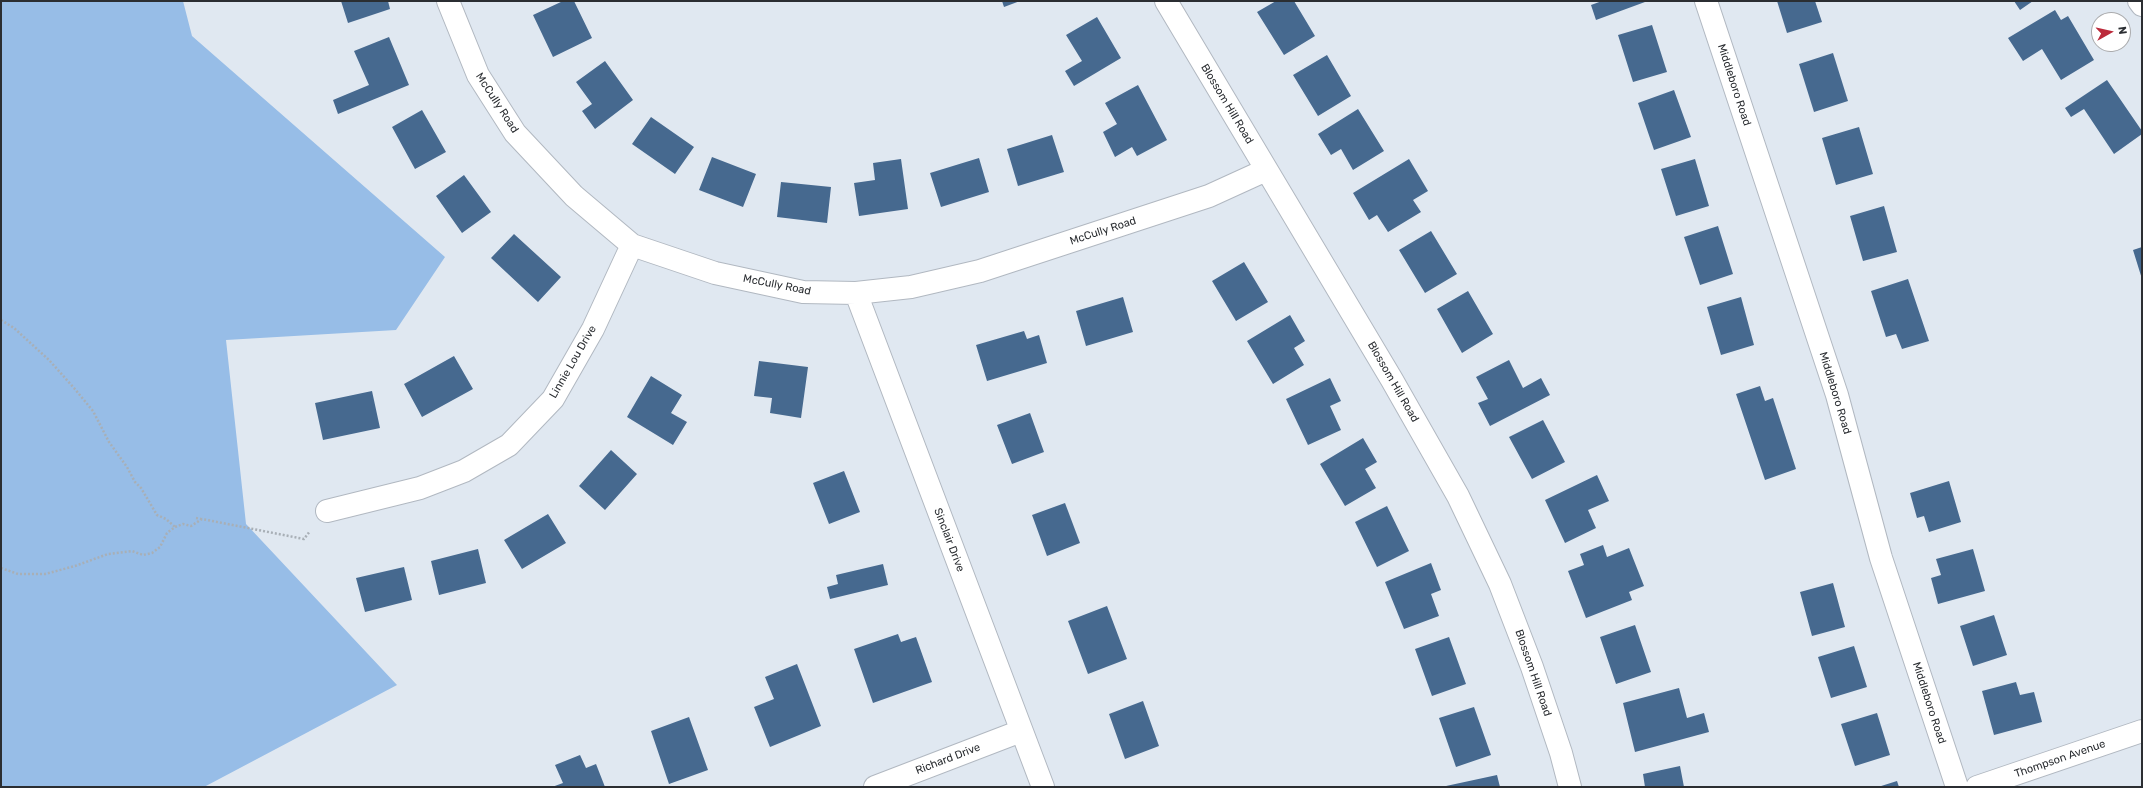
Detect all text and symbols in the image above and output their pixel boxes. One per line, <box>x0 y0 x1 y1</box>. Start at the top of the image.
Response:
north arrow <box>2091 12 2131 52</box>
text: N <box>2115 26 2129 35</box>
street label: Middleboro Road <box>1715 42 1753 128</box>
street label: Blossom Hill Road <box>1198 62 1256 146</box>
street label: McCully Road <box>473 70 521 136</box>
street label: McCully Road <box>1068 214 1138 248</box>
street label: McCully Road <box>742 272 812 298</box>
street label: Linnie Lou Drive <box>547 323 599 401</box>
street label: Blossom Hill Road <box>1365 339 1421 425</box>
street label: Middleboro Road <box>1816 350 1854 436</box>
street label: Sinclair Drive <box>931 506 967 574</box>
street label: Blossom Hill Road <box>1512 628 1554 718</box>
street label: Middleboro Road <box>1910 660 1948 746</box>
street label: Thompson Avenue <box>2013 737 2107 781</box>
street label: Richard Drive <box>914 741 982 777</box>

